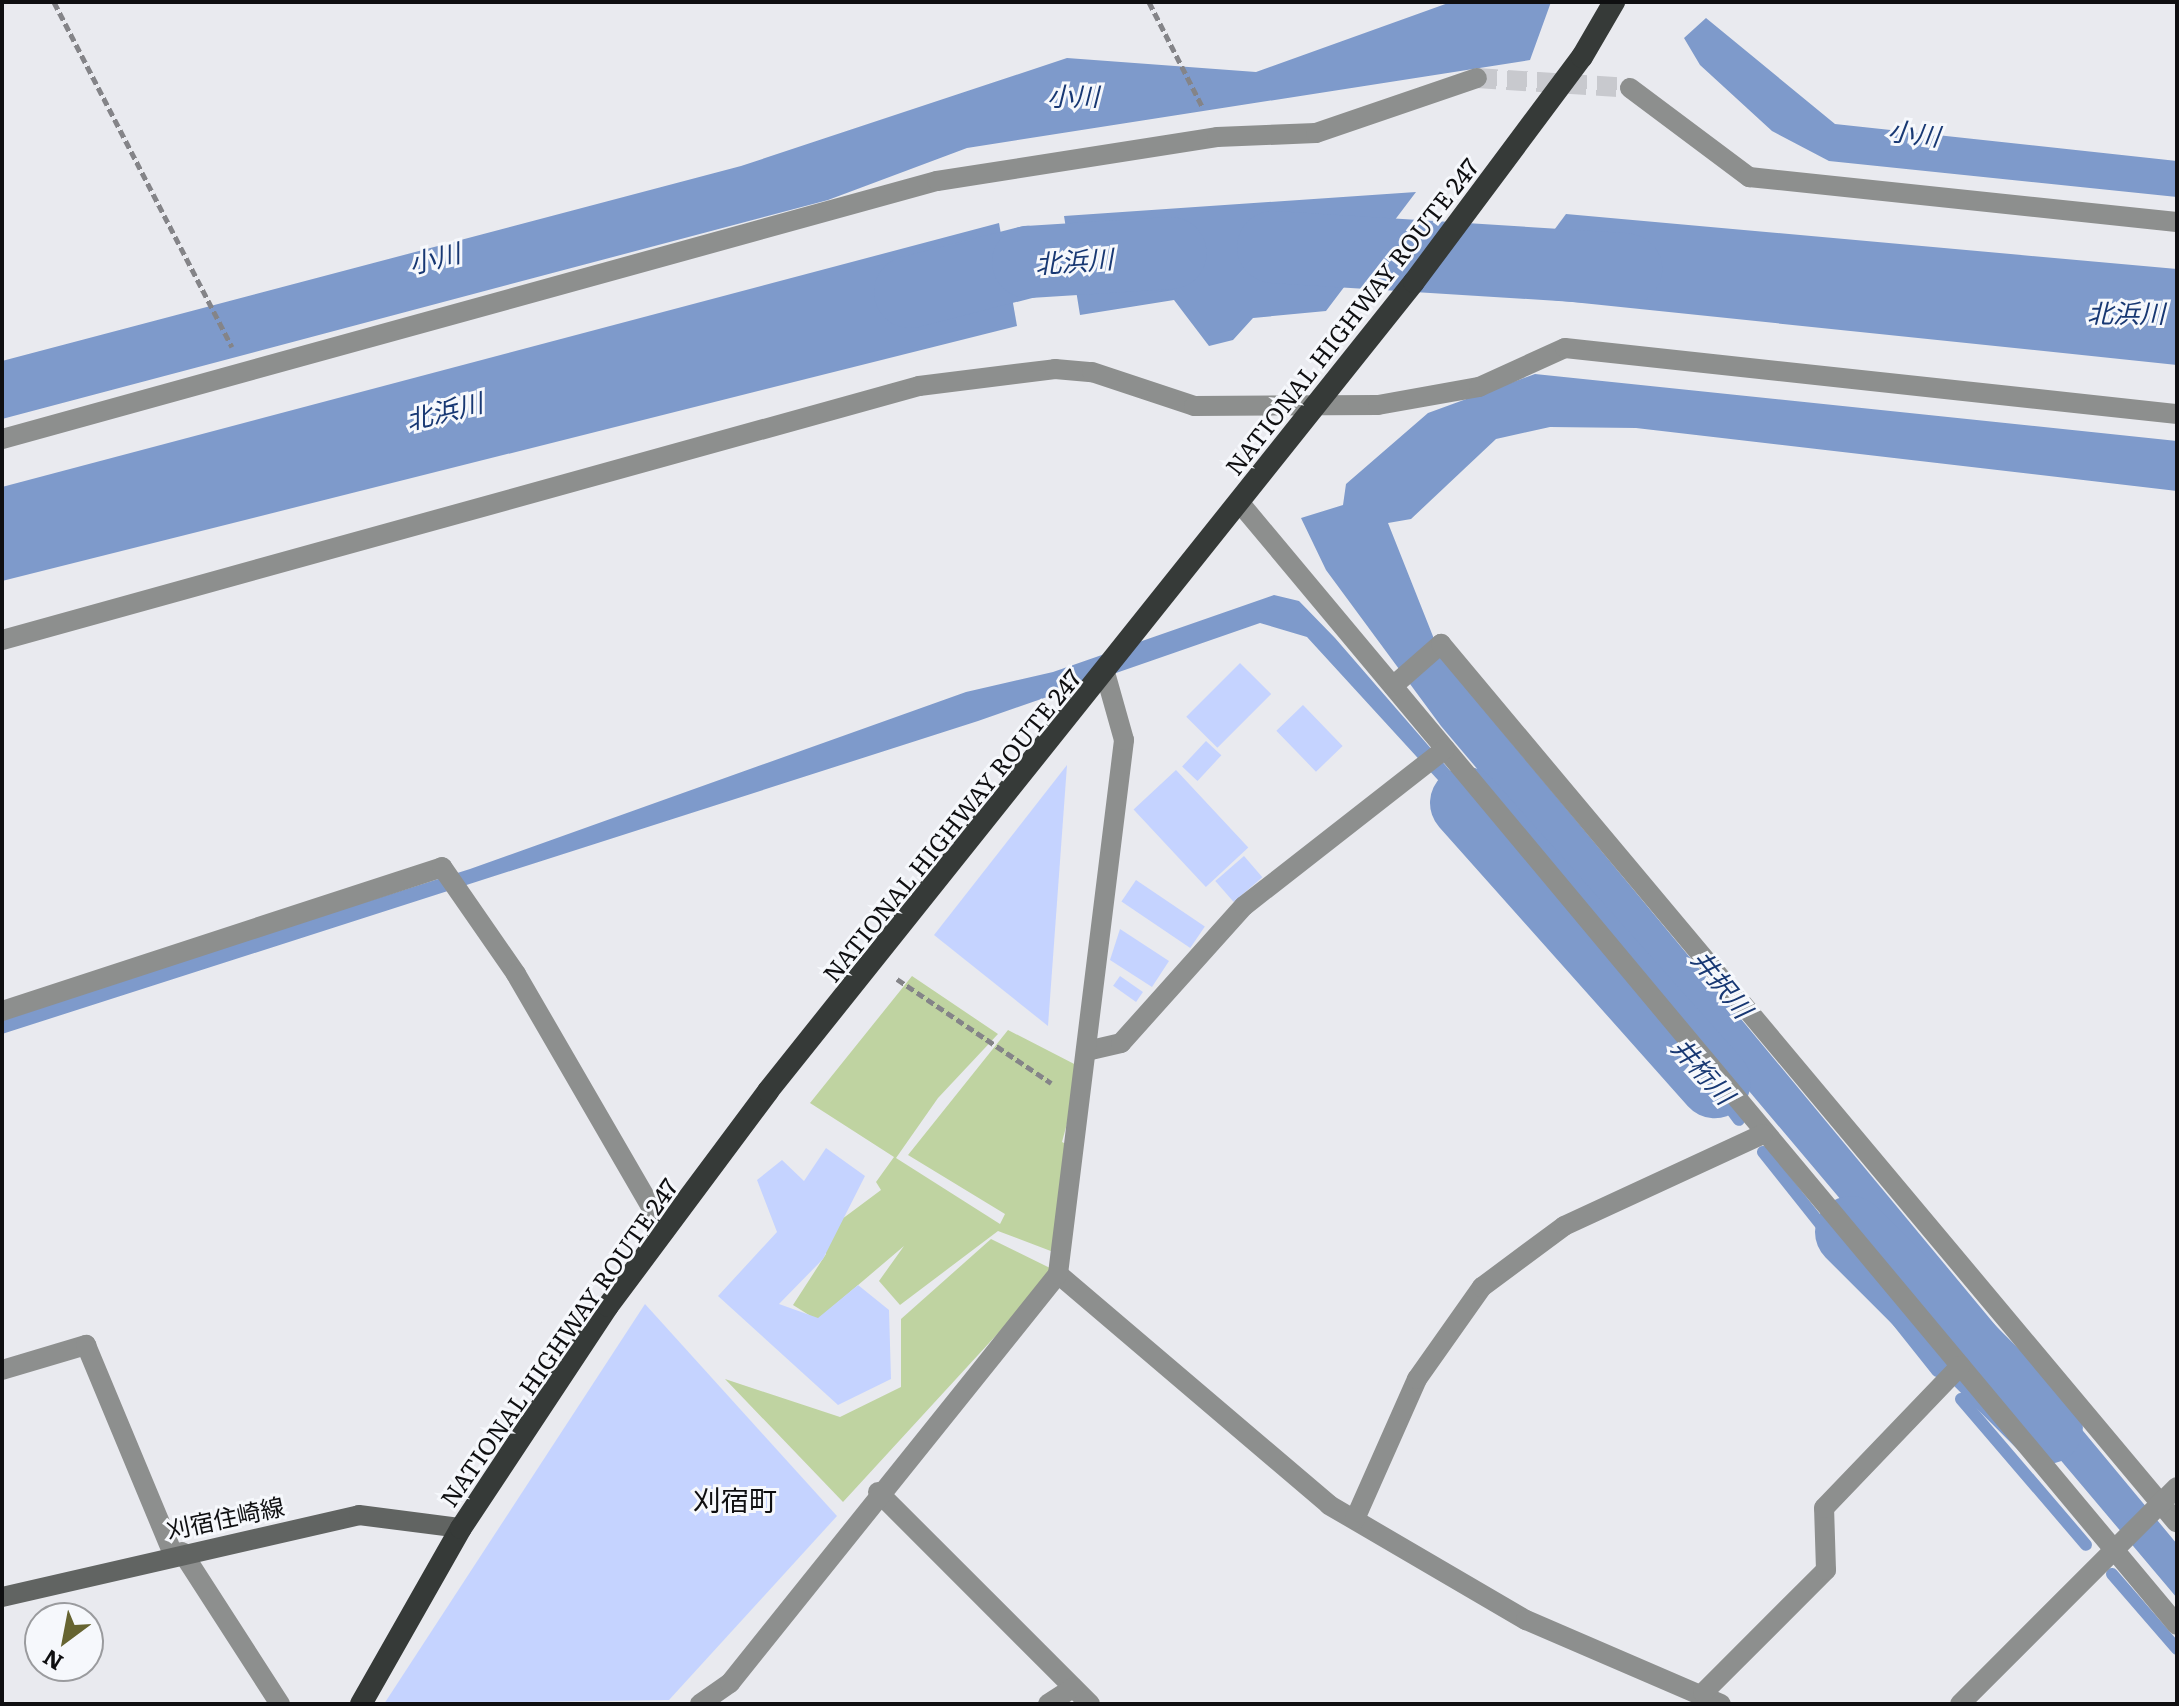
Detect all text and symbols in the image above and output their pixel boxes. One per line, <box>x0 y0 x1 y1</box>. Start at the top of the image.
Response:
water label: 小川 <box>1047 79 1099 111</box>
water label: 小川 <box>1886 113 1942 151</box>
street label: NATIONAL HIGHWAY ROUTE 247 <box>1218 152 1484 480</box>
water label: 小川 <box>405 236 463 278</box>
water label: 北浜川 <box>1034 242 1114 278</box>
water label: 北浜川 <box>2087 296 2165 328</box>
water label: 北浜川 <box>402 385 486 435</box>
street label: NATIONAL HIGHWAY ROUTE 247 <box>816 663 1086 987</box>
water label: 井択川 <box>1686 943 1760 1023</box>
water label: 井桁川 <box>1666 1031 1742 1109</box>
street label: NATIONAL HIGHWAY ROUTE 247 <box>433 1172 683 1512</box>
district label: 刈宿町 <box>693 1482 777 1516</box>
street label: 刈宿住崎線 <box>163 1490 287 1544</box>
north arrow <box>24 1602 104 1682</box>
text: N <box>36 1642 69 1680</box>

